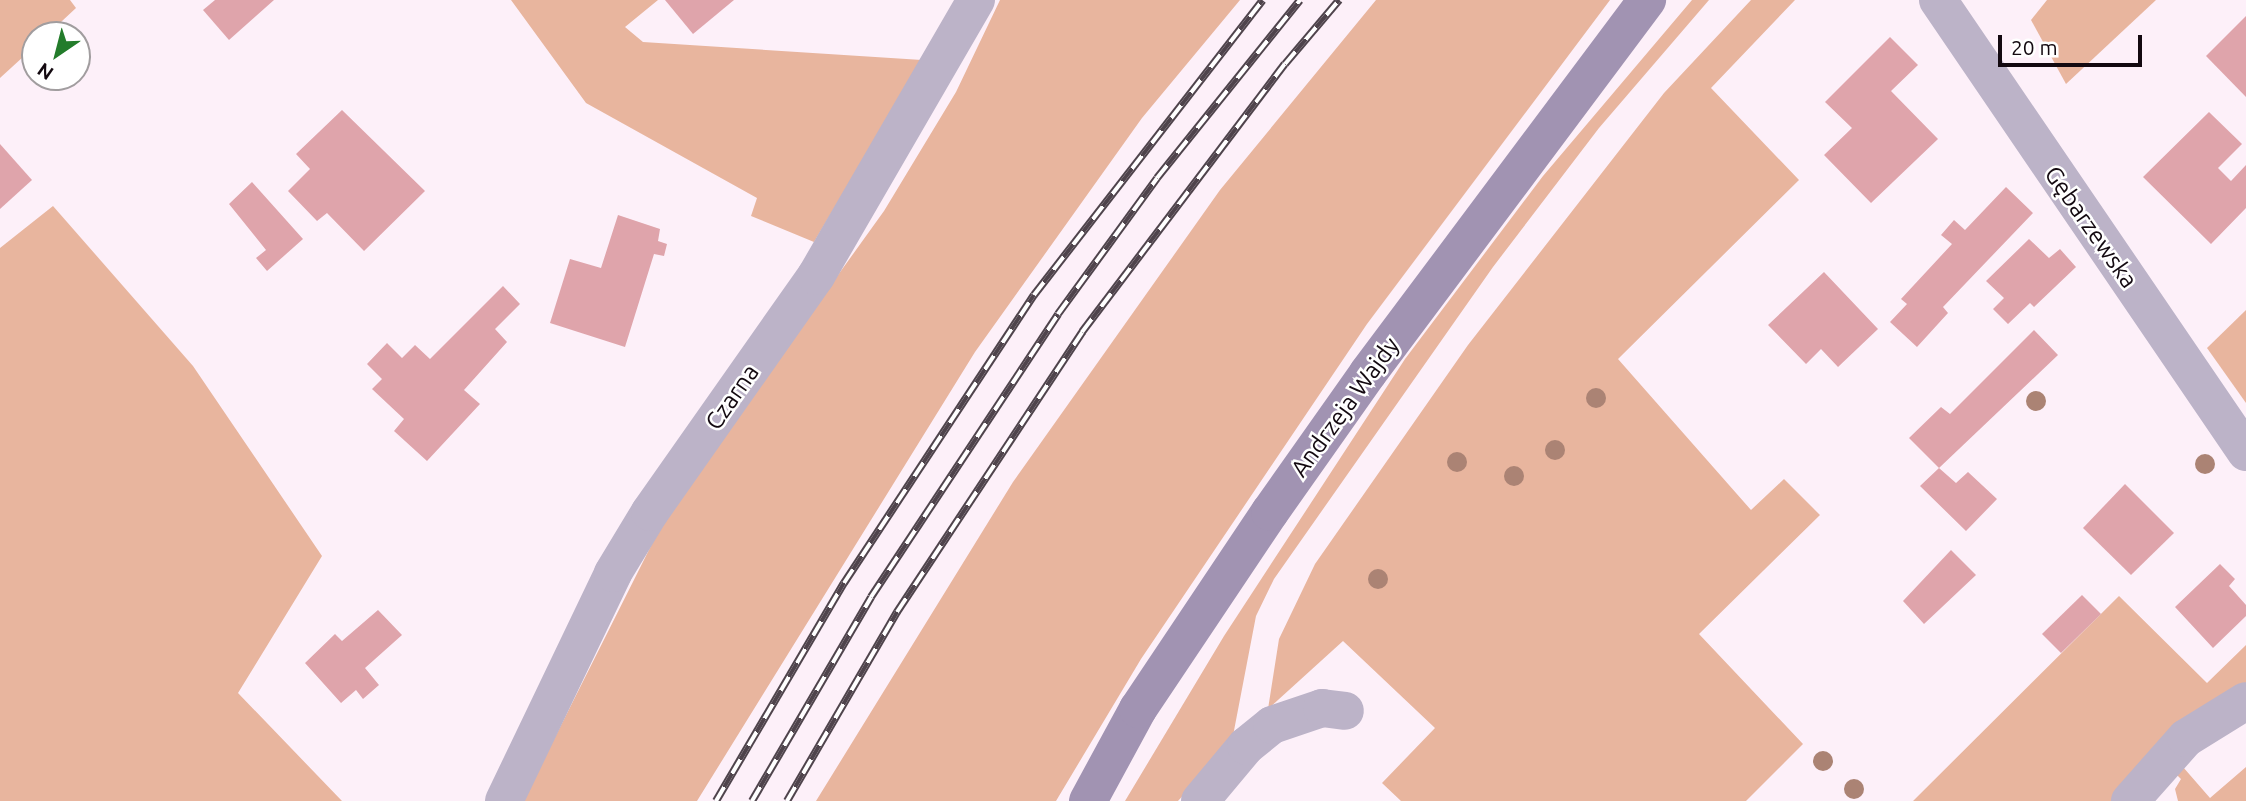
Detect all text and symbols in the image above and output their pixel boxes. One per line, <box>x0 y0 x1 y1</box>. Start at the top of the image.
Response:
north arrow <box>21 21 91 91</box>
scale bar <box>2001 21 2144 65</box>
text: 20 m <box>2011 35 2058 59</box>
text: N <box>33 58 57 85</box>
street label: Gębarzewska <box>2038 160 2144 294</box>
street label: Andrzeja Wajdy <box>1285 332 1405 482</box>
street label: Czarna <box>699 359 765 435</box>

